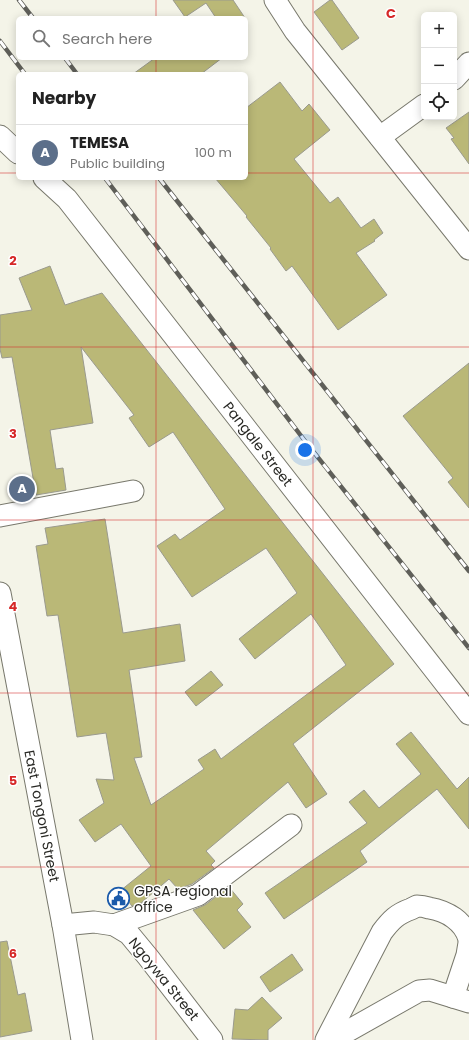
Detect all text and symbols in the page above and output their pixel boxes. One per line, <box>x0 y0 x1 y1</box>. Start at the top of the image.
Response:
text: C <box>386 4 396 23</box>
map controls <box>421 12 457 120</box>
button: + <box>421 12 457 48</box>
search box <box>16 16 248 60</box>
icon: search <box>30 27 52 49</box>
text: Search here <box>62 28 152 49</box>
button: − <box>421 48 457 84</box>
button: locate <box>421 84 457 120</box>
text: Nearby <box>32 86 96 110</box>
text: TEMESA <box>70 132 129 153</box>
text: A <box>40 143 50 162</box>
text: 100 m <box>195 143 232 162</box>
text: Public building <box>70 154 165 173</box>
text: 2 <box>9 251 17 270</box>
street label: Pangale Street <box>219 398 297 490</box>
text: 3 <box>9 424 17 443</box>
your location <box>295 440 315 460</box>
pin: A <box>9 474 35 504</box>
text: 4 <box>9 597 18 616</box>
street label: East Tongoni Street <box>19 748 65 884</box>
text: 5 <box>9 771 17 790</box>
place label: GPSA regional office <box>134 881 232 917</box>
public building icon: GPSA regional office <box>106 886 132 912</box>
street label: Ngoywa Street <box>124 933 204 1025</box>
text: 6 <box>9 944 17 963</box>

